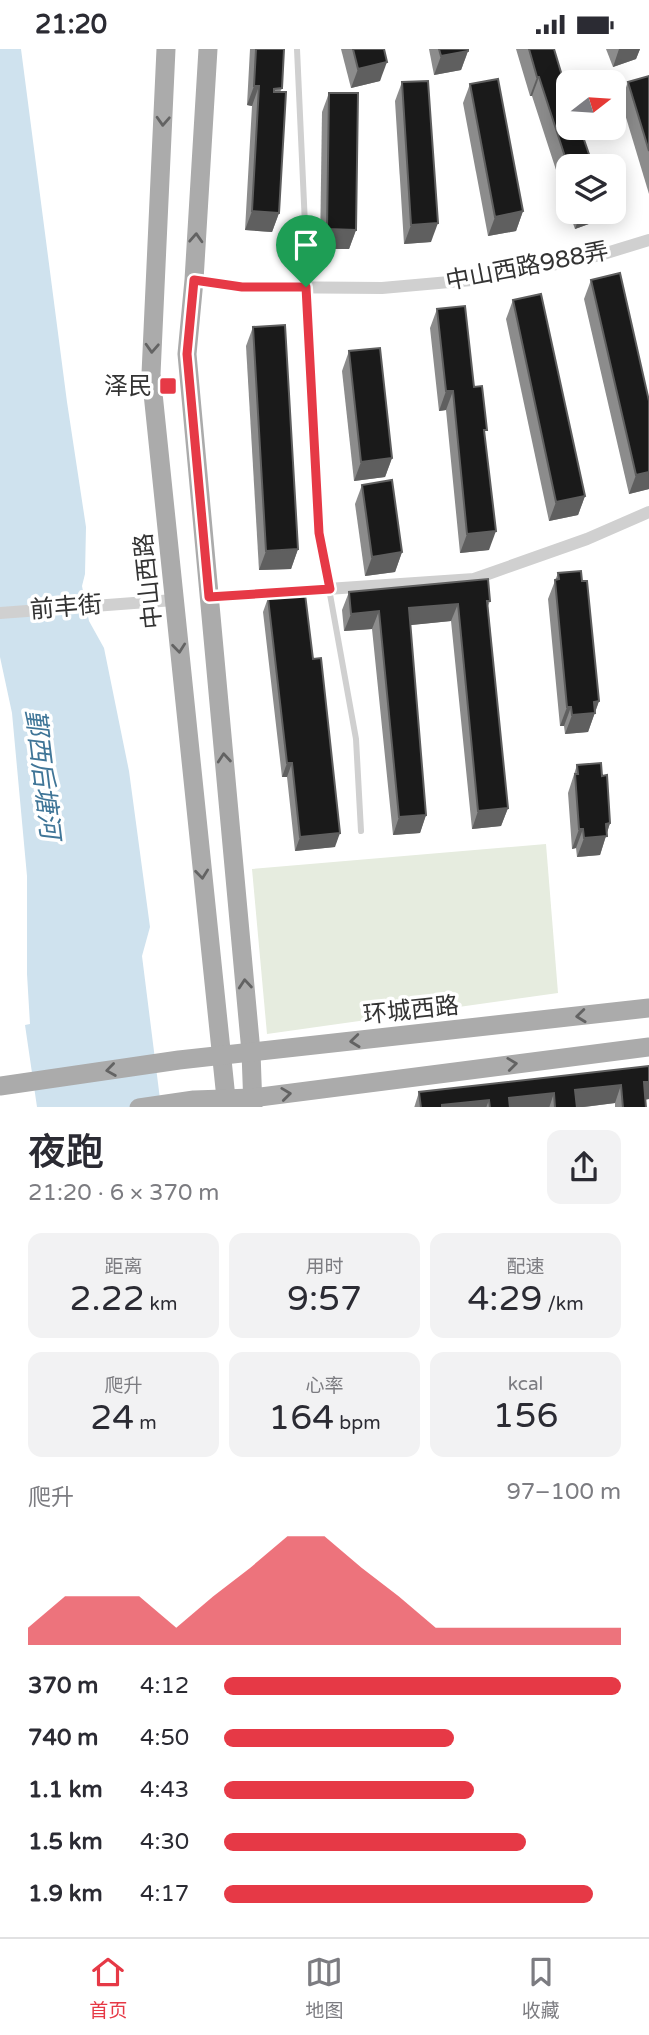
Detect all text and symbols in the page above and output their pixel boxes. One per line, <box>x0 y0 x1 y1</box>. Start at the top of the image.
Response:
text: 21:20 <box>35 9 107 40</box>
north arrow <box>556 70 626 140</box>
map controls <box>556 70 626 224</box>
one-way arrow <box>155 116 170 127</box>
button: layers <box>556 154 626 224</box>
pin <box>276 215 336 287</box>
icon: arrive <box>287 226 325 264</box>
one-way arrow <box>189 233 204 244</box>
street label: 中山西路988弄 <box>443 236 611 296</box>
one-way arrow <box>145 343 160 354</box>
place label: 泽民 <box>104 372 152 401</box>
marker: 泽民 <box>158 376 178 396</box>
street label: 中山西路 <box>129 532 168 630</box>
street label: 前丰街 <box>29 590 103 625</box>
one-way arrow <box>171 643 186 654</box>
water label: 鄞西后塘河 <box>19 708 66 845</box>
one-way arrow <box>217 752 232 763</box>
one-way arrow <box>194 869 209 880</box>
one-way arrow <box>238 979 253 990</box>
street label: 环城西路 <box>362 991 460 1030</box>
one-way arrow <box>575 1008 587 1023</box>
one-way arrow <box>349 1033 361 1048</box>
one-way arrow <box>506 1057 517 1072</box>
one-way arrow <box>105 1062 117 1077</box>
one-way arrow <box>280 1086 292 1101</box>
text: 夜跑 <box>28 1130 104 1176</box>
button: share <box>547 1130 621 1204</box>
text: 21:20 · 6 × 370 m <box>28 1179 219 1207</box>
text: 距离 <box>104 1256 143 1278</box>
text: 用时 <box>305 1256 344 1278</box>
text: 配速 <box>506 1256 545 1278</box>
text: 2.22 <box>70 1278 145 1320</box>
text: 9:57 <box>287 1278 362 1320</box>
text: 4:29 <box>467 1278 542 1320</box>
text: km <box>145 1293 177 1315</box>
text: /km <box>542 1293 584 1315</box>
text: kcal <box>508 1373 543 1395</box>
text: 爬升 <box>104 1375 143 1397</box>
text: 心率 <box>305 1375 344 1397</box>
text: 156 <box>493 1395 558 1437</box>
text: 24 <box>90 1397 134 1439</box>
text: 164 <box>268 1397 334 1439</box>
text: m <box>134 1412 157 1434</box>
text: bpm <box>334 1412 381 1434</box>
text: 97–100 m <box>506 1478 621 1506</box>
text: 爬升 <box>28 1484 74 1512</box>
text: 370 m <box>28 1672 98 1700</box>
text: 4:12 <box>140 1672 189 1700</box>
text: 740 m <box>28 1724 98 1752</box>
text: 4:50 <box>140 1724 189 1752</box>
text: 1.1 km <box>28 1776 103 1804</box>
text: 4:43 <box>140 1776 189 1804</box>
text: 1.5 km <box>28 1828 103 1856</box>
text: 4:30 <box>140 1828 189 1856</box>
text: 1.9 km <box>28 1880 103 1908</box>
text: 4:17 <box>140 1880 189 1908</box>
tab: 首页 <box>89 1953 127 2022</box>
tab: 地图 <box>305 1953 344 2022</box>
tab: 收藏 <box>522 1953 560 2022</box>

